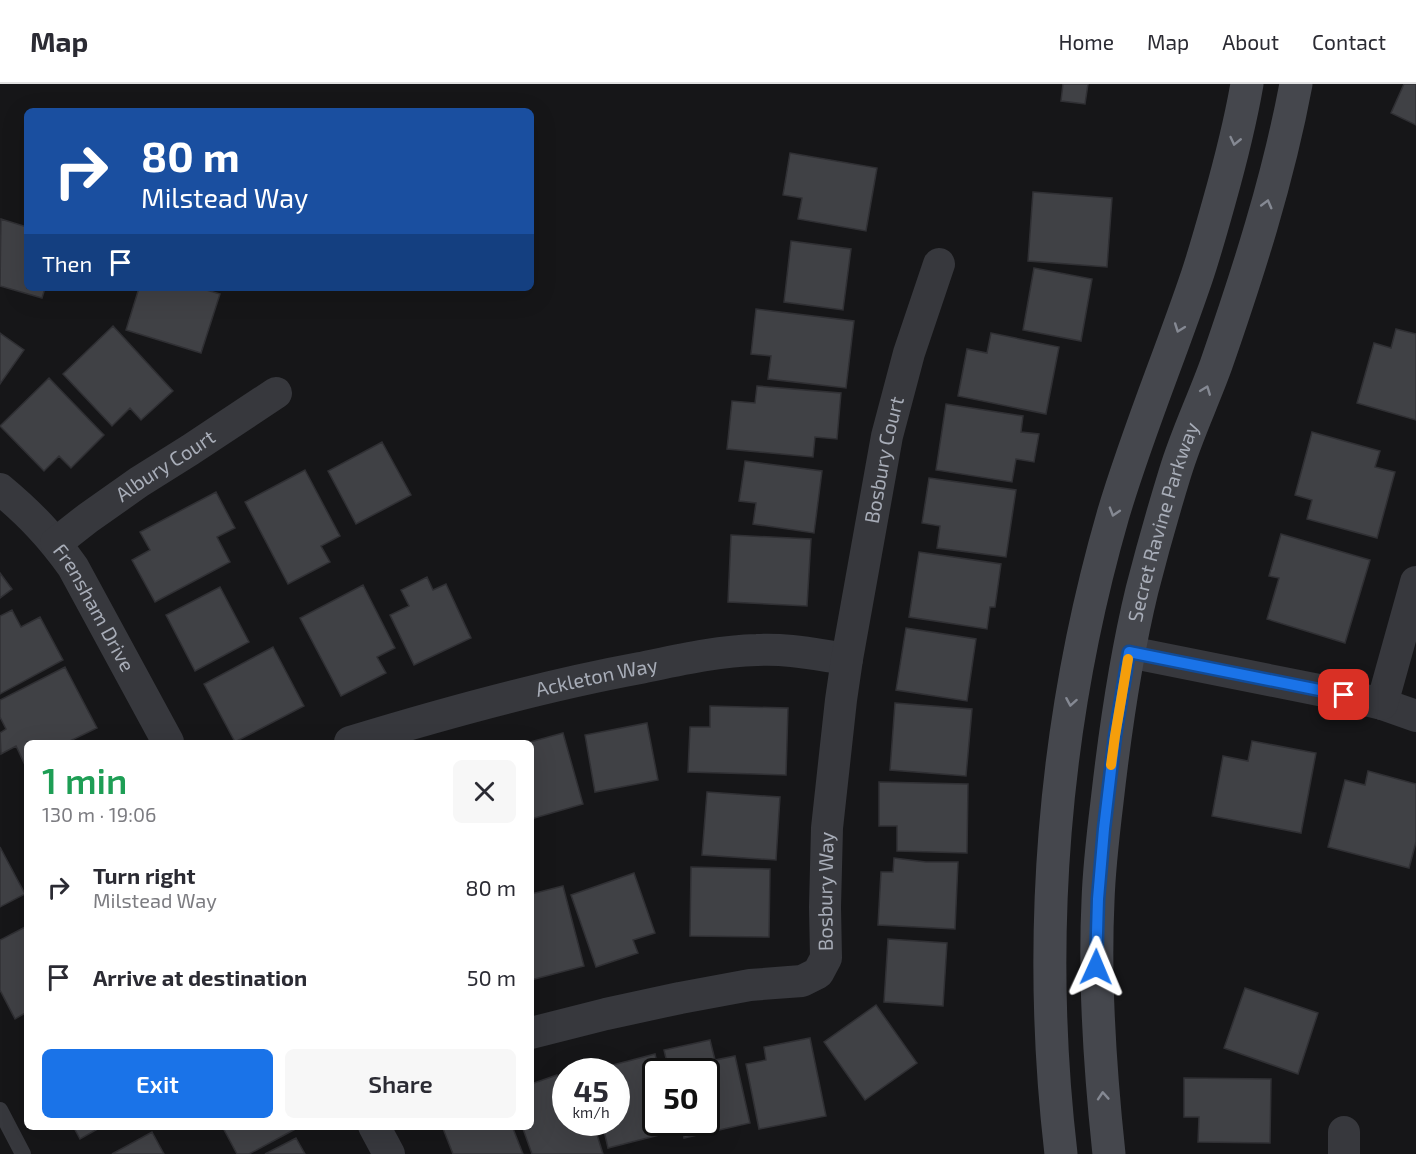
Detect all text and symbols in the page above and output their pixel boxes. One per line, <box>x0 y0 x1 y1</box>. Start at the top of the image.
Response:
text: Map <box>30 24 88 58</box>
text: Home <box>1058 29 1114 54</box>
text: Map <box>1147 29 1189 54</box>
text: About <box>1222 29 1279 54</box>
text: Contact <box>1312 29 1386 54</box>
text: 80 m <box>141 130 240 180</box>
icon: right <box>42 132 120 210</box>
one-way arrow <box>1229 136 1242 146</box>
text: Milstead Way <box>141 181 308 213</box>
one-way arrow <box>1260 200 1272 210</box>
icon: arrive <box>104 246 137 279</box>
text: Then <box>42 250 92 276</box>
one-way arrow <box>1173 322 1186 333</box>
one-way arrow <box>1199 385 1212 396</box>
street label: Bosbury Court <box>859 393 908 525</box>
street label: Secret Ravine Parkway <box>1122 418 1203 624</box>
street label: Albury Court <box>110 424 219 506</box>
one-way arrow <box>1109 506 1121 517</box>
street label: Frensham Drive <box>49 538 140 675</box>
street label: Ackleton Way <box>533 652 660 701</box>
pin <box>1318 669 1369 720</box>
icon: arrive <box>1327 678 1360 711</box>
one-way arrow <box>1065 697 1078 707</box>
text: 1 min <box>42 758 127 801</box>
button: close <box>453 760 516 823</box>
text: 130 m · 19:06 <box>42 802 156 826</box>
street label: Bosbury Way <box>812 831 838 951</box>
text: Turn right <box>93 862 195 888</box>
icon: right <box>42 871 75 904</box>
text: 80 m <box>465 874 516 900</box>
text: Milstead Way <box>93 888 217 912</box>
position arrow <box>1064 935 1128 999</box>
icon: arrive <box>42 961 75 994</box>
text: Arrive at destination <box>93 964 307 990</box>
text: 50 m <box>467 964 516 990</box>
button: Exit <box>42 1049 273 1118</box>
button: Share <box>285 1049 516 1118</box>
speed limit sign: 50 <box>642 1058 720 1136</box>
text: 45 <box>573 1072 609 1108</box>
one-way arrow <box>1097 1091 1110 1100</box>
text: km/h <box>572 1103 610 1121</box>

